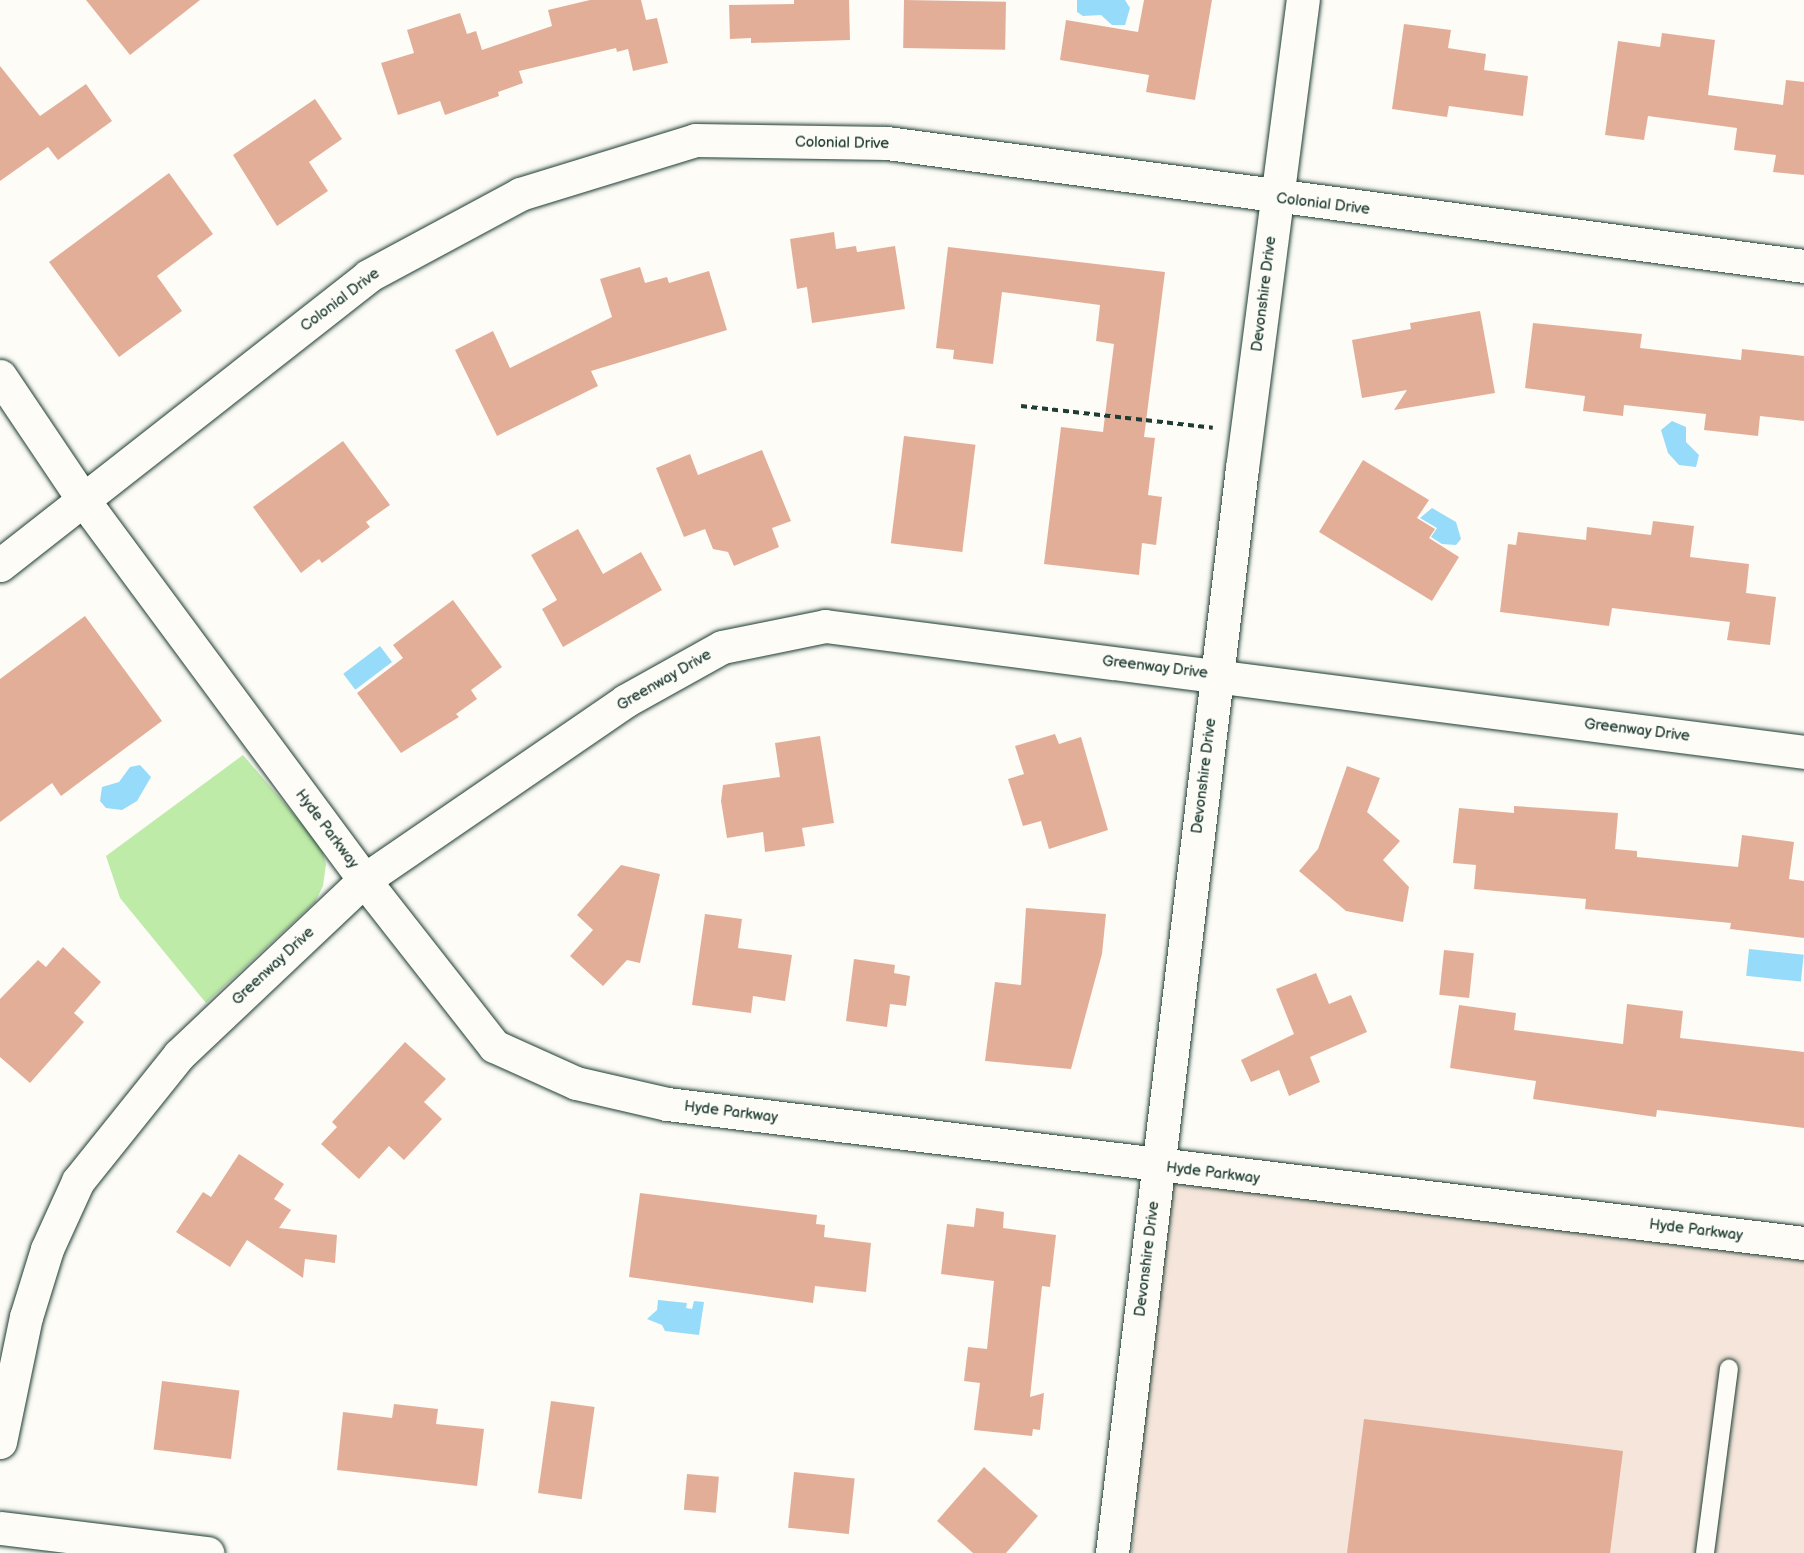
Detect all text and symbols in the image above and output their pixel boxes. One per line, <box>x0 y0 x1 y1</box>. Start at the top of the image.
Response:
street label: Colonial Drive <box>795 133 889 153</box>
street label: Colonial Drive <box>1275 189 1371 219</box>
street label: Devonshire Drive <box>1248 235 1280 353</box>
street label: Colonial Drive <box>297 265 383 335</box>
street label: Greenway Drive <box>613 645 715 715</box>
street label: Greenway Drive <box>1101 652 1209 682</box>
street label: Greenway Drive <box>1583 715 1691 745</box>
street label: Devonshire Drive <box>1188 717 1220 835</box>
street label: Hyde Parkway <box>291 786 363 872</box>
street label: Greenway Drive <box>228 923 318 1009</box>
street label: Hyde Parkway <box>683 1097 779 1127</box>
street label: Hyde Parkway <box>1165 1158 1261 1188</box>
street label: Devonshire Drive <box>1131 1200 1163 1318</box>
street label: Hyde Parkway <box>1648 1215 1744 1245</box>

